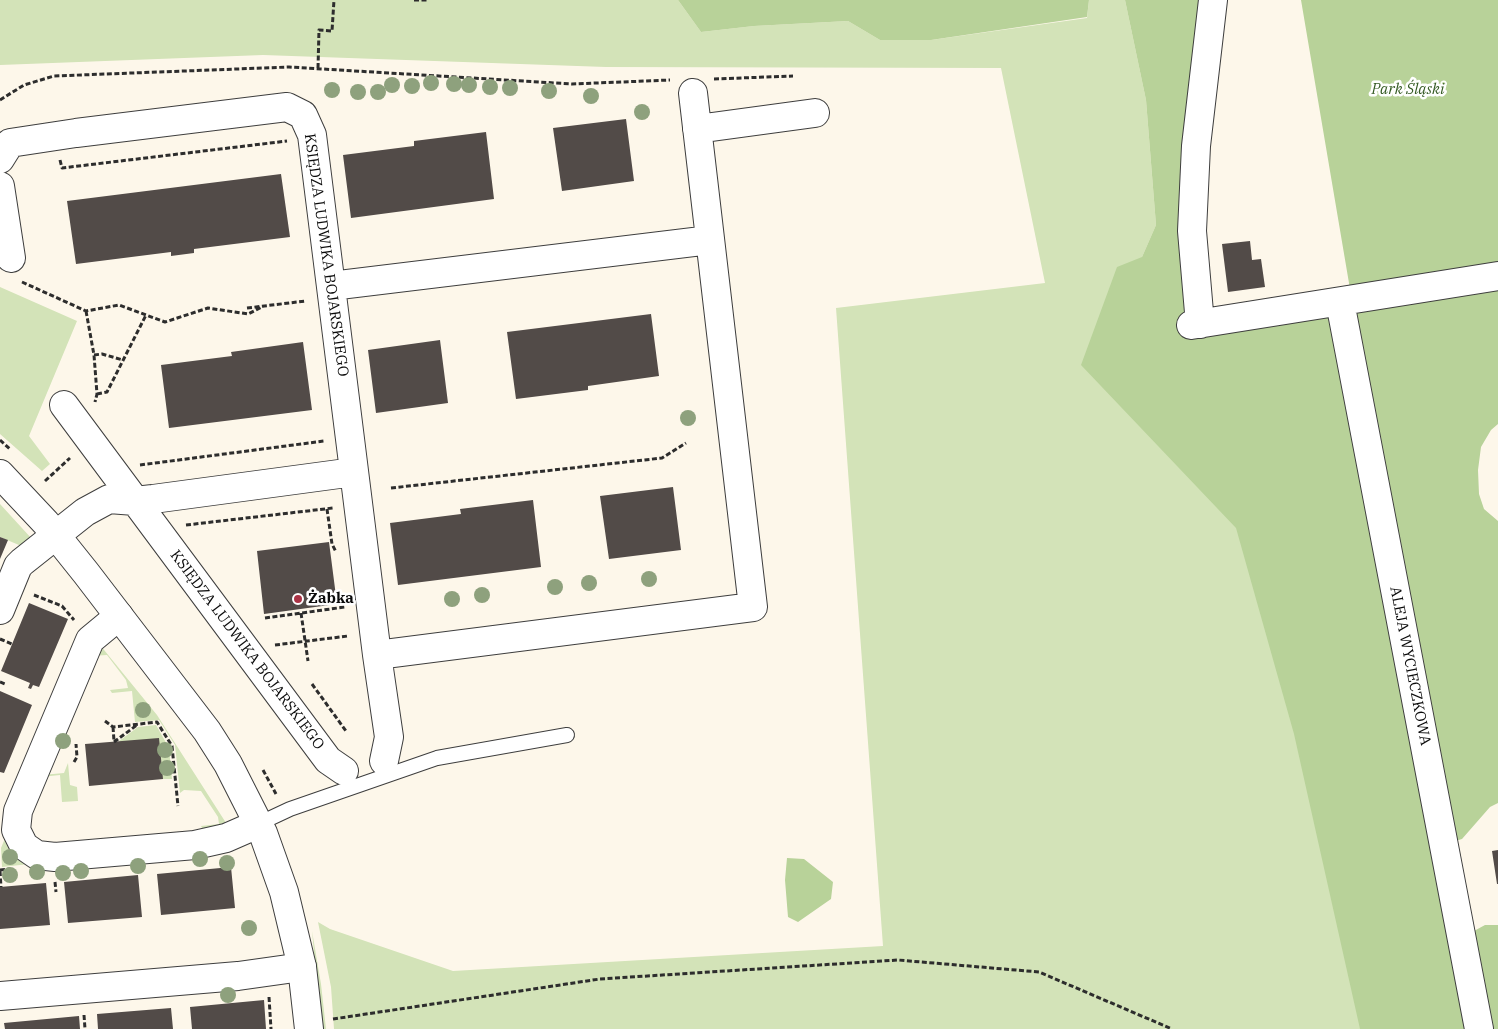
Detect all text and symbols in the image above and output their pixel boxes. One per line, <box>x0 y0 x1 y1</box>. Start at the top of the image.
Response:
park label: Park Śląski <box>1371 81 1445 99</box>
street label: KSIĘDZA LUDWIKA BOJARSKIEGO <box>300 132 352 378</box>
street label: KSIĘDZA LUDWIKA BOJARSKIEGO <box>166 547 328 753</box>
street label: ALEJA WYCIECZKOWA <box>1386 585 1434 747</box>
place label: Żabka <box>308 590 354 608</box>
marker: Żabka <box>292 593 304 605</box>

